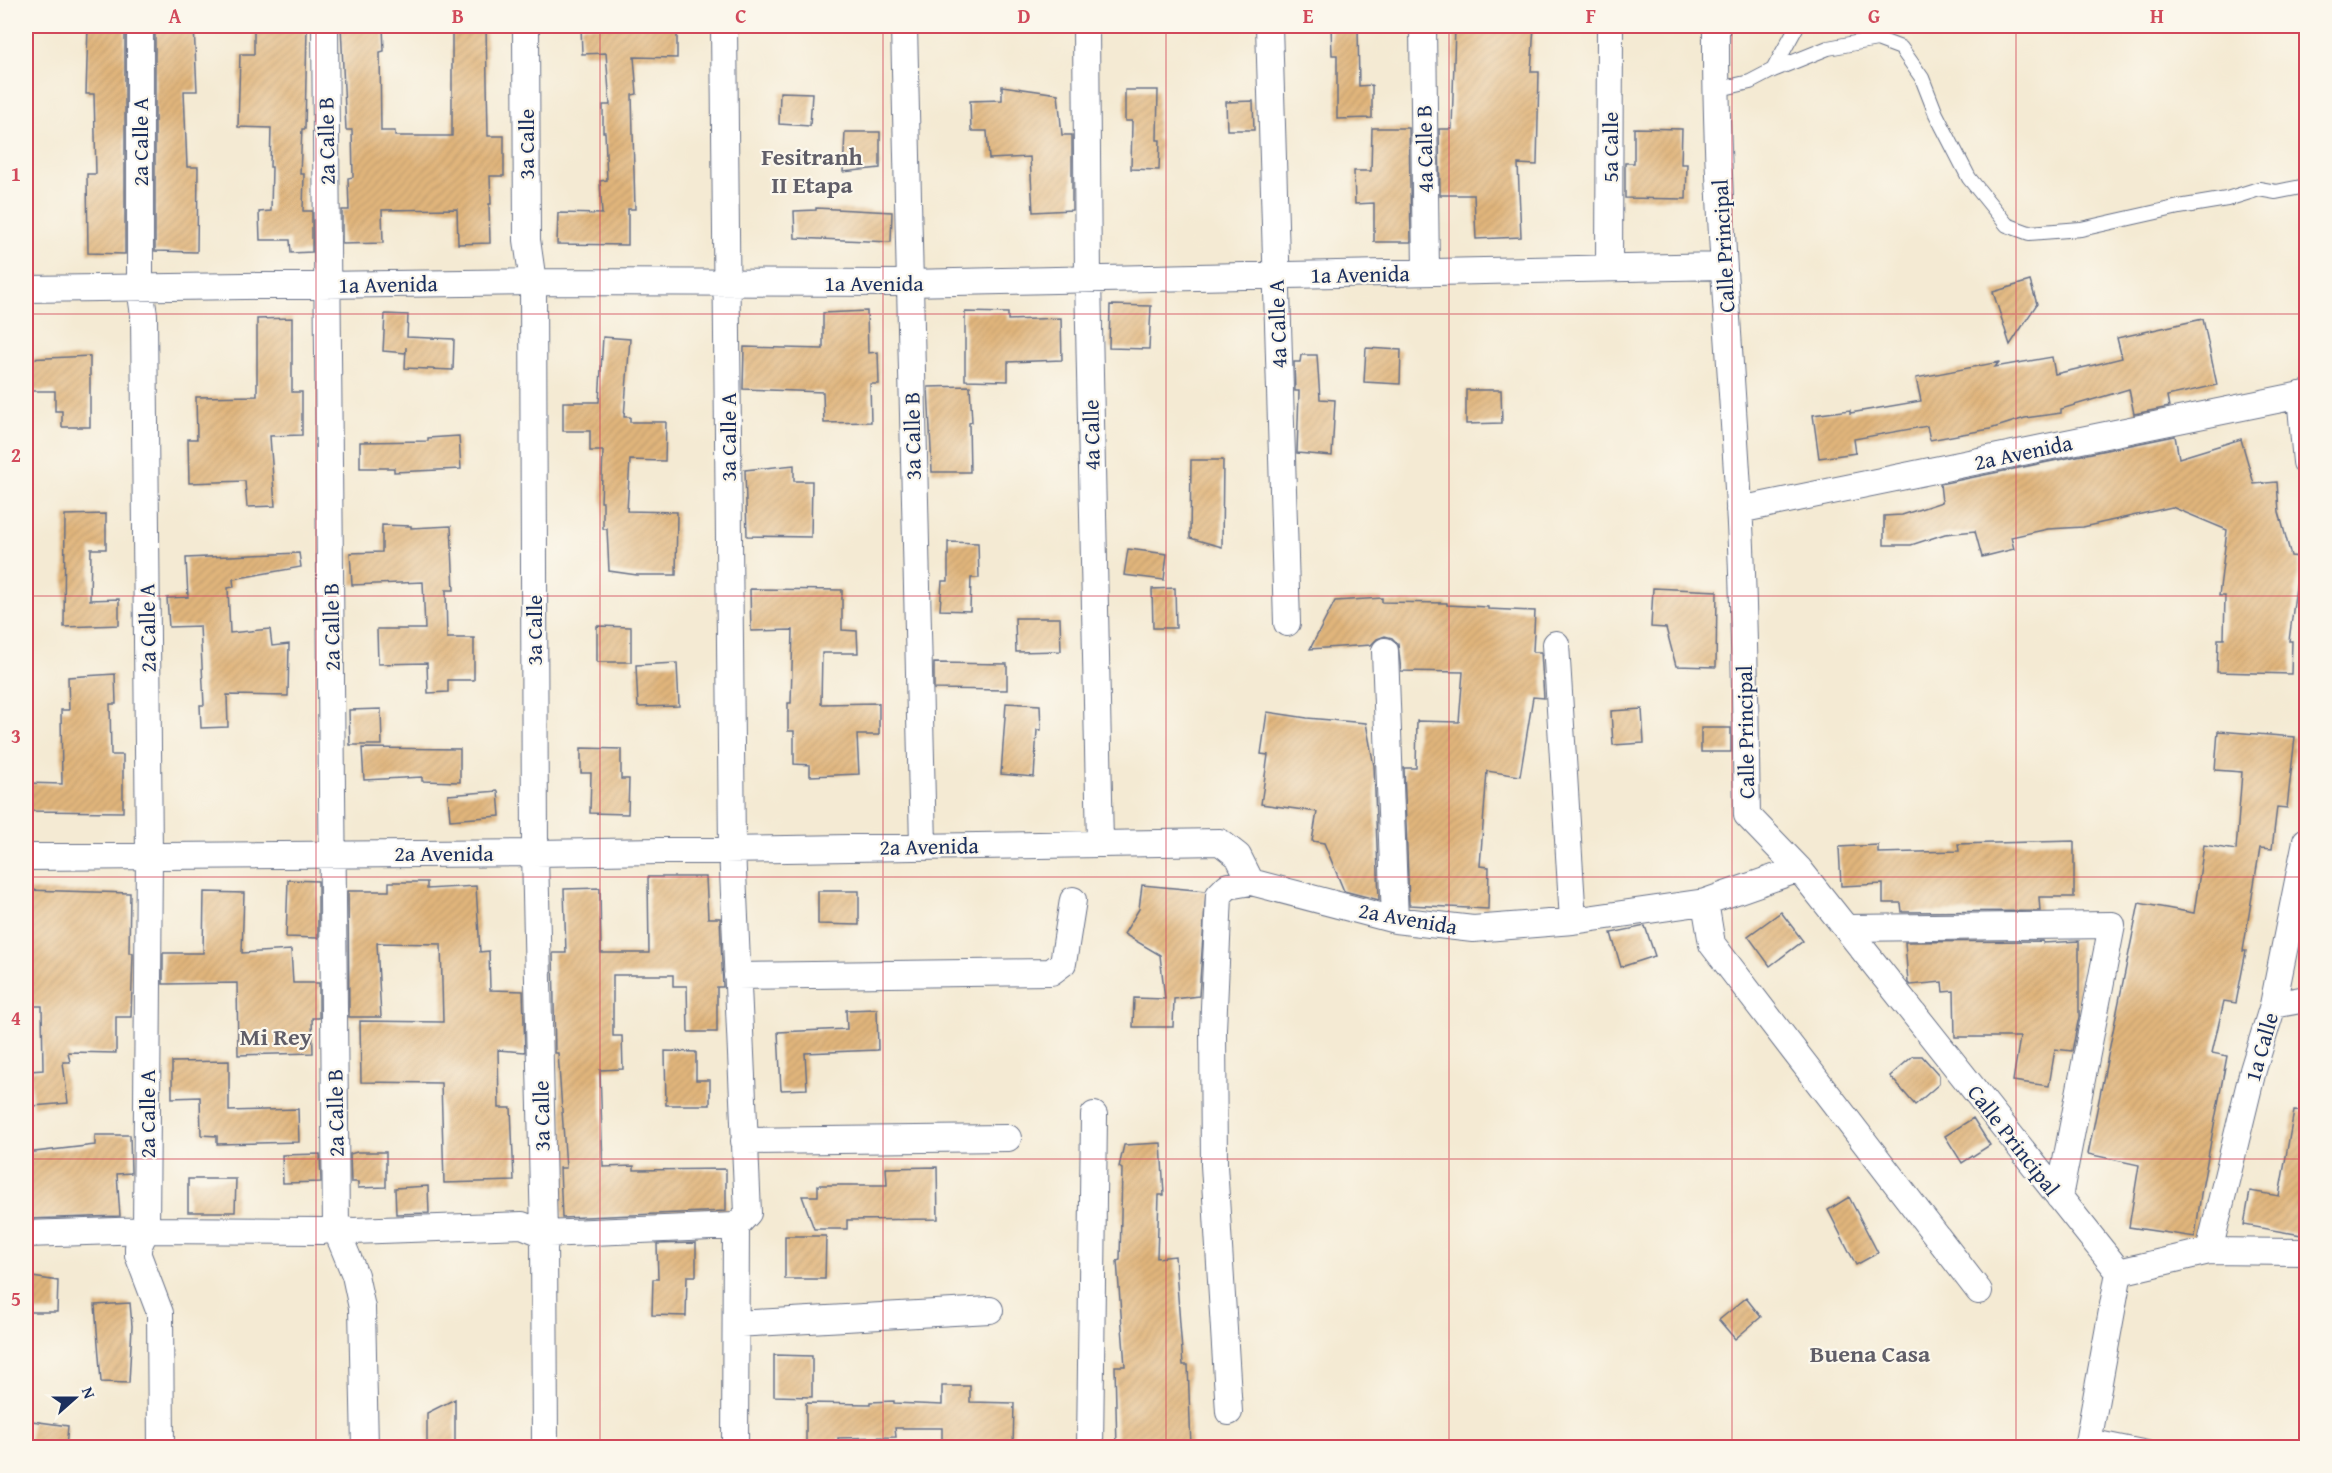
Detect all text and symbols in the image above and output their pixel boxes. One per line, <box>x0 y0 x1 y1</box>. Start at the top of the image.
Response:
text: A <box>169 1 182 30</box>
text: B <box>452 1 464 30</box>
text: C <box>735 1 747 30</box>
text: D <box>1017 1 1031 30</box>
text: E <box>1303 1 1314 30</box>
text: F <box>1586 1 1596 30</box>
text: G <box>1868 1 1880 30</box>
text: H <box>2150 1 2164 30</box>
street label: 2a Calle A <box>124 97 156 187</box>
street label: 2a Calle B <box>309 97 343 185</box>
street label: 4a Calle B <box>1407 105 1441 193</box>
street label: 3a Calle <box>510 109 542 179</box>
street label: 5a Calle <box>1594 112 1626 182</box>
district label: Fesitranh II Etapa <box>761 139 863 202</box>
text: 1 <box>11 159 21 188</box>
street label: Calle Principal <box>1704 178 1742 314</box>
street label: 1a Avenida <box>1310 257 1411 291</box>
street label: 1a Avenida <box>338 267 439 301</box>
street label: 1a Avenida <box>824 267 924 299</box>
street label: 4a Calle A <box>1259 278 1295 369</box>
street label: 3a Calle A <box>712 392 744 482</box>
street label: 3a Calle B <box>895 392 929 480</box>
street label: 4a Calle <box>1074 399 1108 471</box>
street label: 2a Avenida <box>1971 426 2076 478</box>
text: 2 <box>11 440 21 469</box>
street label: 2a Calle A <box>130 583 164 673</box>
street label: 2a Calle B <box>314 583 348 671</box>
street label: 3a Calle <box>518 595 550 665</box>
street label: Calle Principal <box>1728 665 1762 799</box>
text: 3 <box>11 721 21 750</box>
street label: 2a Avenida <box>879 829 980 863</box>
street label: 2a Avenida <box>394 837 494 869</box>
street label: 2a Avenida <box>1356 894 1460 943</box>
text: 4 <box>11 1003 21 1032</box>
street label: 1a Calle <box>2236 1009 2286 1085</box>
district label: Mi Rey <box>240 1019 313 1054</box>
street label: 2a Calle A <box>131 1069 163 1159</box>
street label: 2a Calle B <box>318 1069 352 1157</box>
street label: Calle Principal <box>1960 1077 2068 1203</box>
street label: 3a Calle <box>524 1080 558 1152</box>
text: 5 <box>11 1284 21 1313</box>
district label: Buena Casa <box>1810 1336 1931 1371</box>
north arrow <box>45 1368 105 1428</box>
text: N <box>76 1383 102 1402</box>

